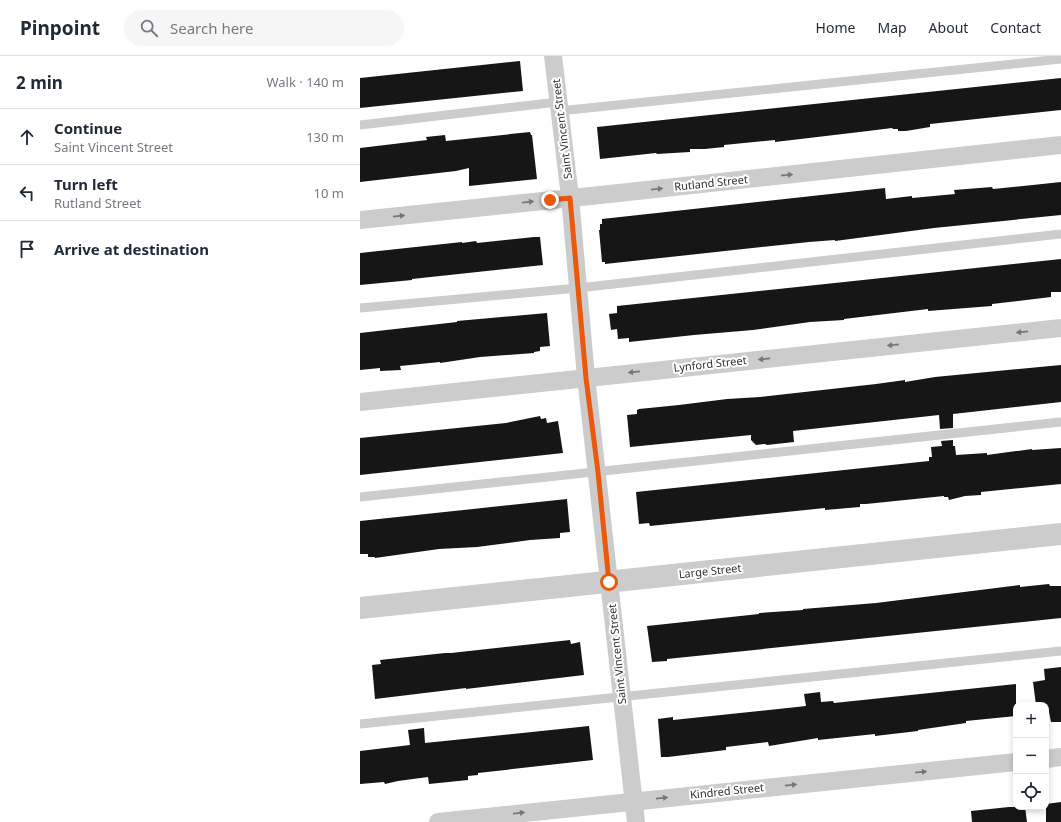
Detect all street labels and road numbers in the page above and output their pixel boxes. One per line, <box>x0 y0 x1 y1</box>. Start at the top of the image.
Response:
street label: Saint Vincent Street <box>548 78 575 180</box>
street label: Rutland Street <box>673 171 748 194</box>
street label: Lynford Street <box>673 352 747 375</box>
street label: Large Street <box>678 560 742 581</box>
street label: Saint Vincent Street <box>604 603 629 705</box>
street label: Kindred Street <box>689 779 765 802</box>

